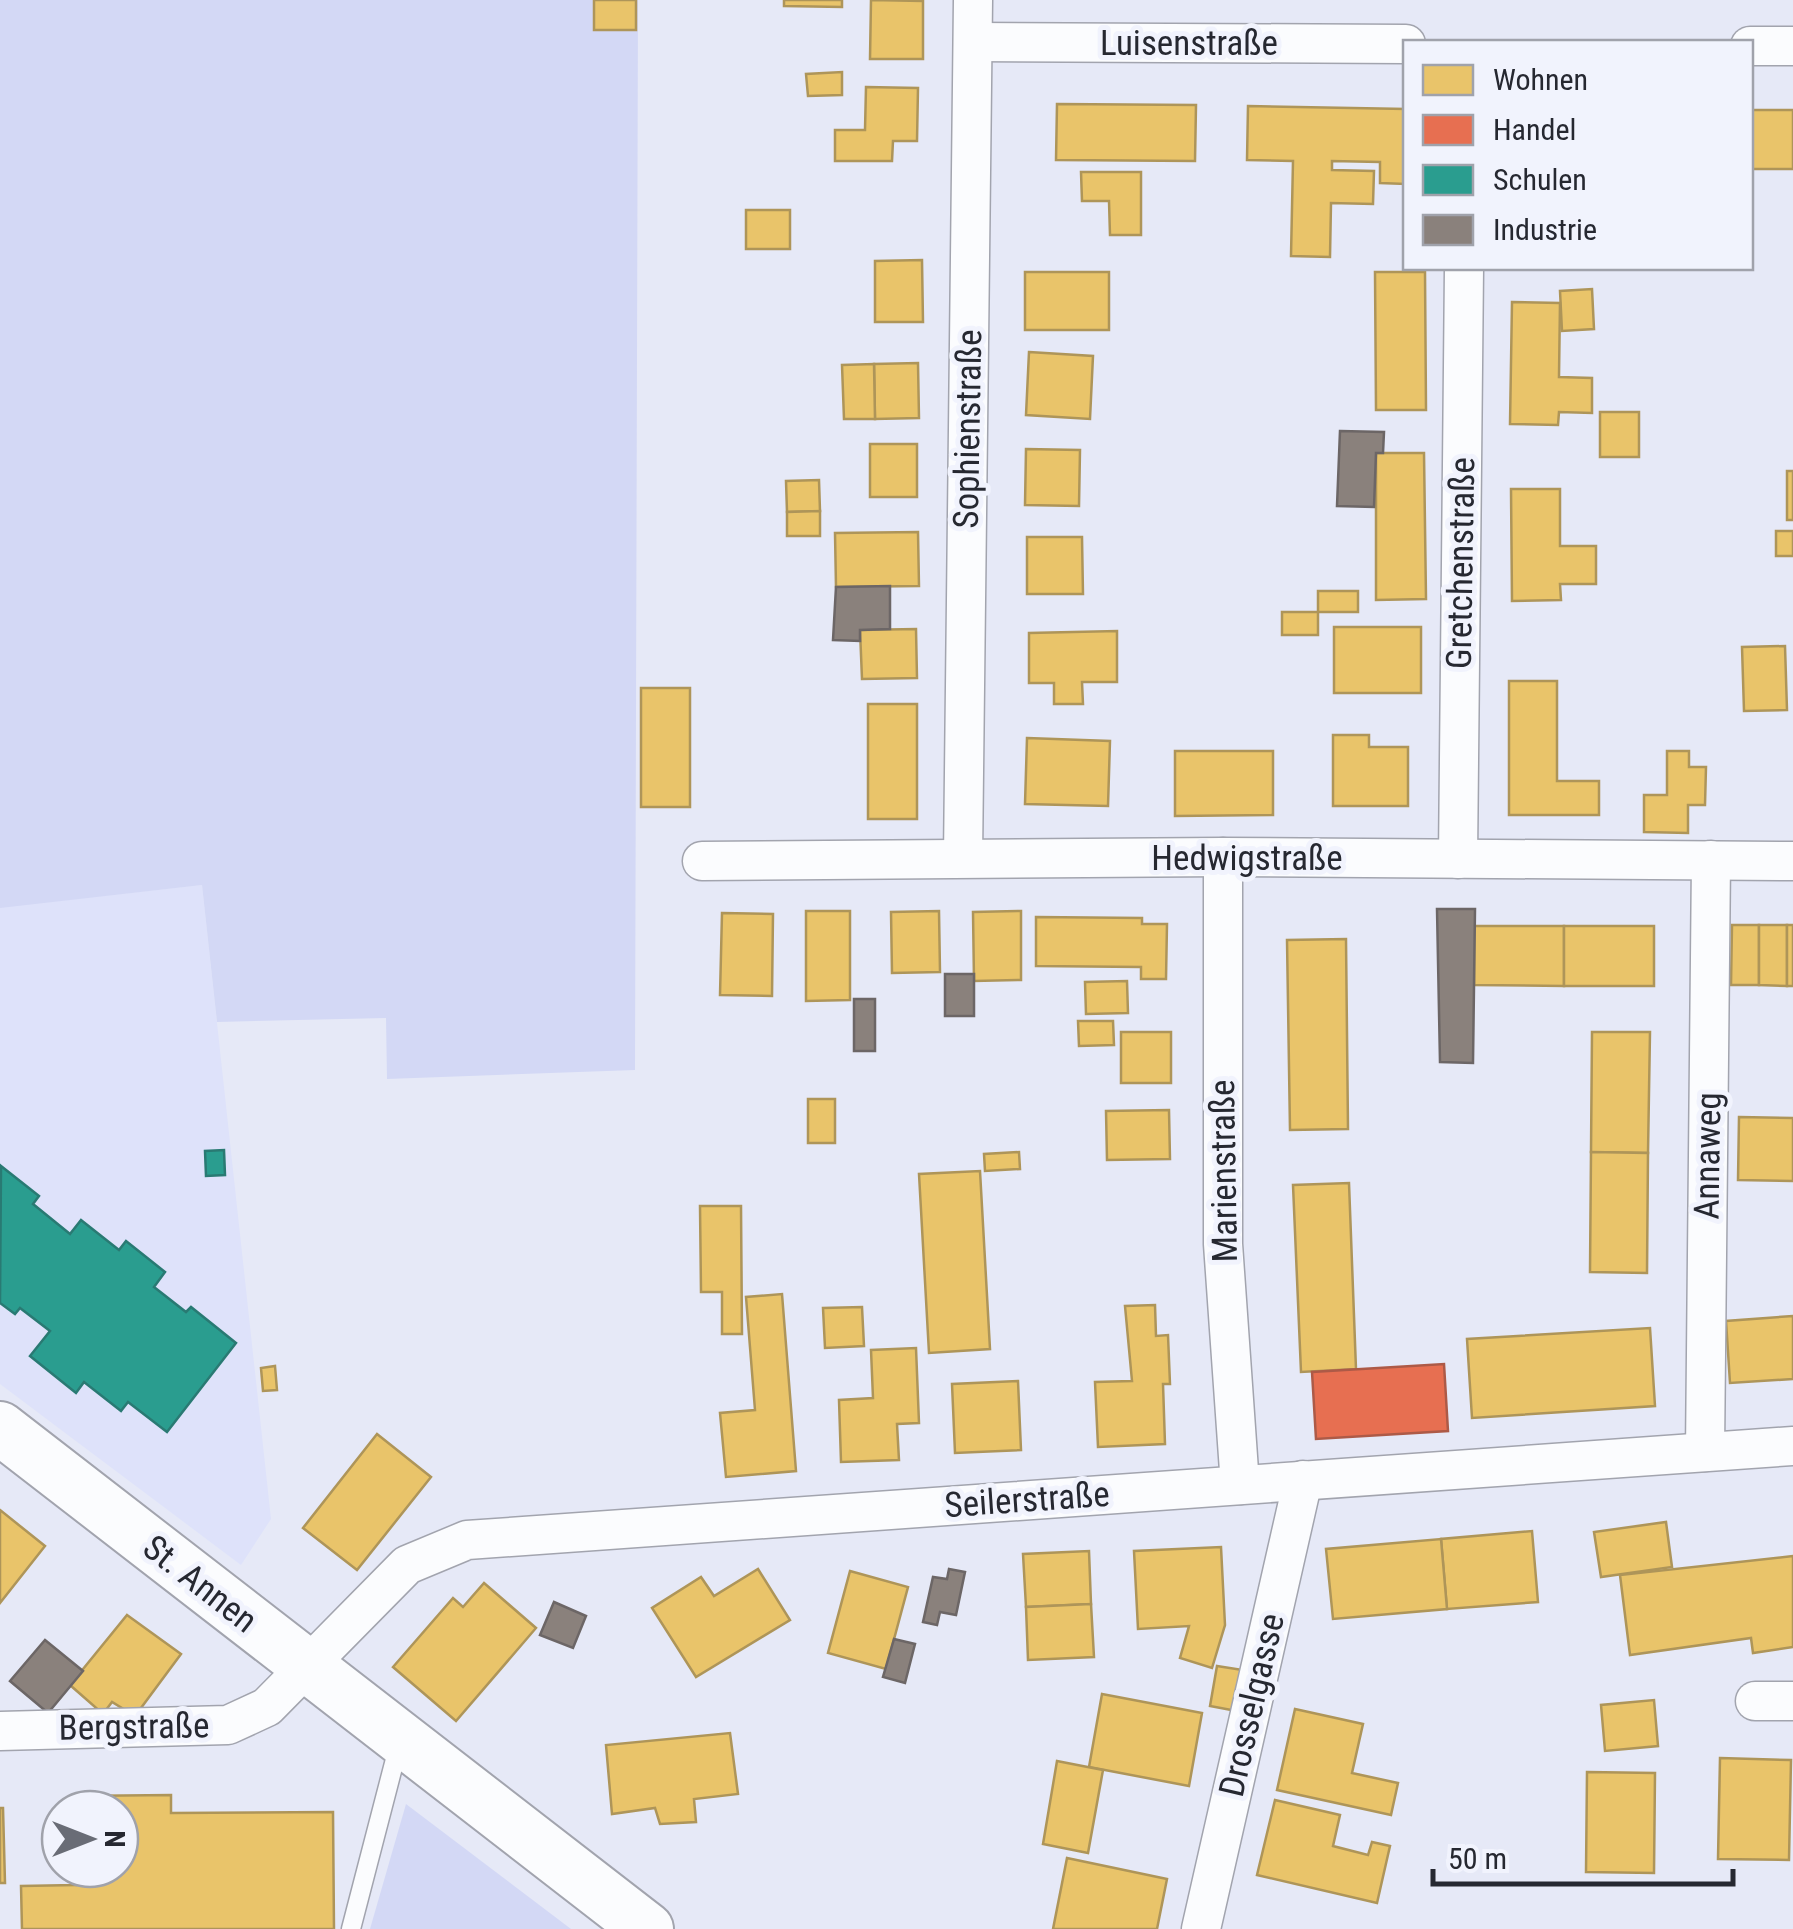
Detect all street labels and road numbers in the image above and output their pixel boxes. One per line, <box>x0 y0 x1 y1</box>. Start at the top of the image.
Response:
street label: Luisenstraße <box>1100 23 1278 64</box>
street label: Sophienstraße <box>946 329 990 529</box>
street label: Gretchenstraße <box>1439 457 1483 669</box>
street label: Hedwigstraße <box>1151 838 1343 879</box>
street label: Marienstraße <box>1202 1079 1246 1263</box>
street label: Annaweg <box>1686 1092 1730 1220</box>
street label: Seilerstraße <box>943 1474 1111 1526</box>
street label: St. Annen <box>135 1527 265 1641</box>
street label: Drosselgasse <box>1211 1609 1293 1801</box>
street label: Bergstraße <box>58 1705 210 1749</box>

